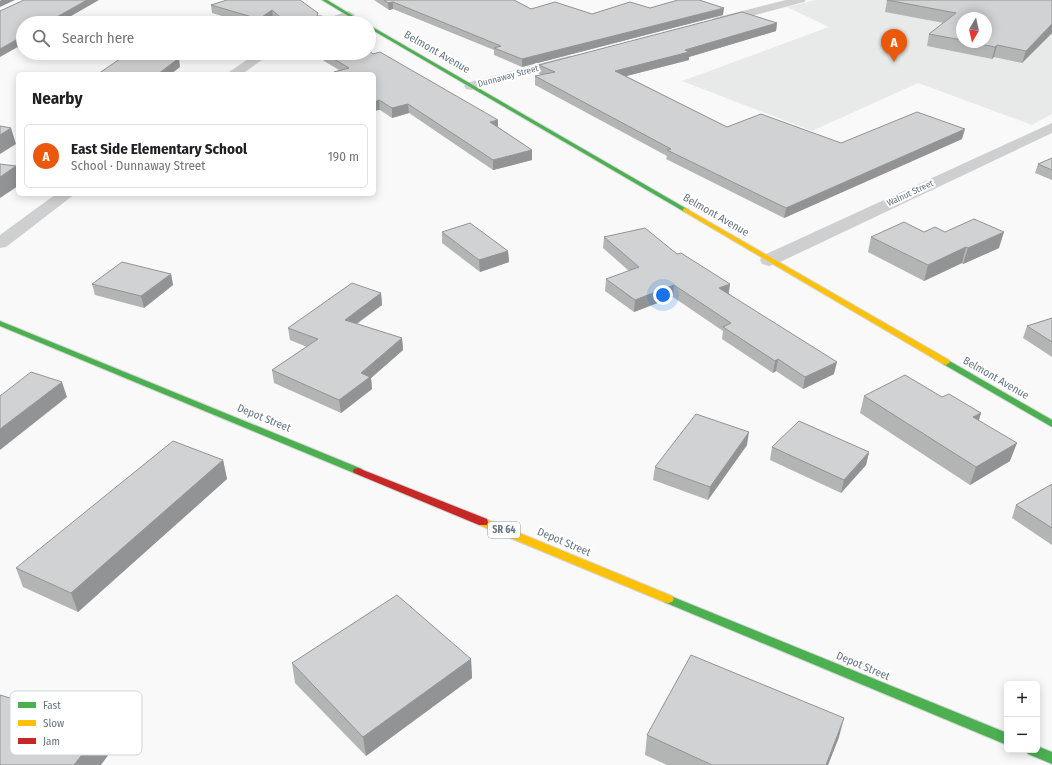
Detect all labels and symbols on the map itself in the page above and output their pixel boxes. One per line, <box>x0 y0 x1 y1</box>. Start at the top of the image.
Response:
north arrow <box>956 12 992 48</box>
street label: Belmont Avenue <box>402 28 472 76</box>
pin: A <box>881 29 907 62</box>
street label: Dunnaway Street <box>477 63 539 89</box>
street label: Walnut Street <box>885 178 935 208</box>
street label: Belmont Avenue <box>681 191 751 239</box>
your location <box>653 285 673 305</box>
street label: Belmont Avenue <box>961 354 1031 402</box>
street label: Depot Street <box>235 401 293 435</box>
road number: SR 64 <box>488 522 520 538</box>
street label: Depot Street <box>535 525 593 559</box>
street label: Depot Street <box>834 649 892 683</box>
legend <box>10 691 142 755</box>
text: Fast <box>43 699 61 712</box>
text: Slow <box>43 717 64 730</box>
text: Jam <box>43 735 60 748</box>

